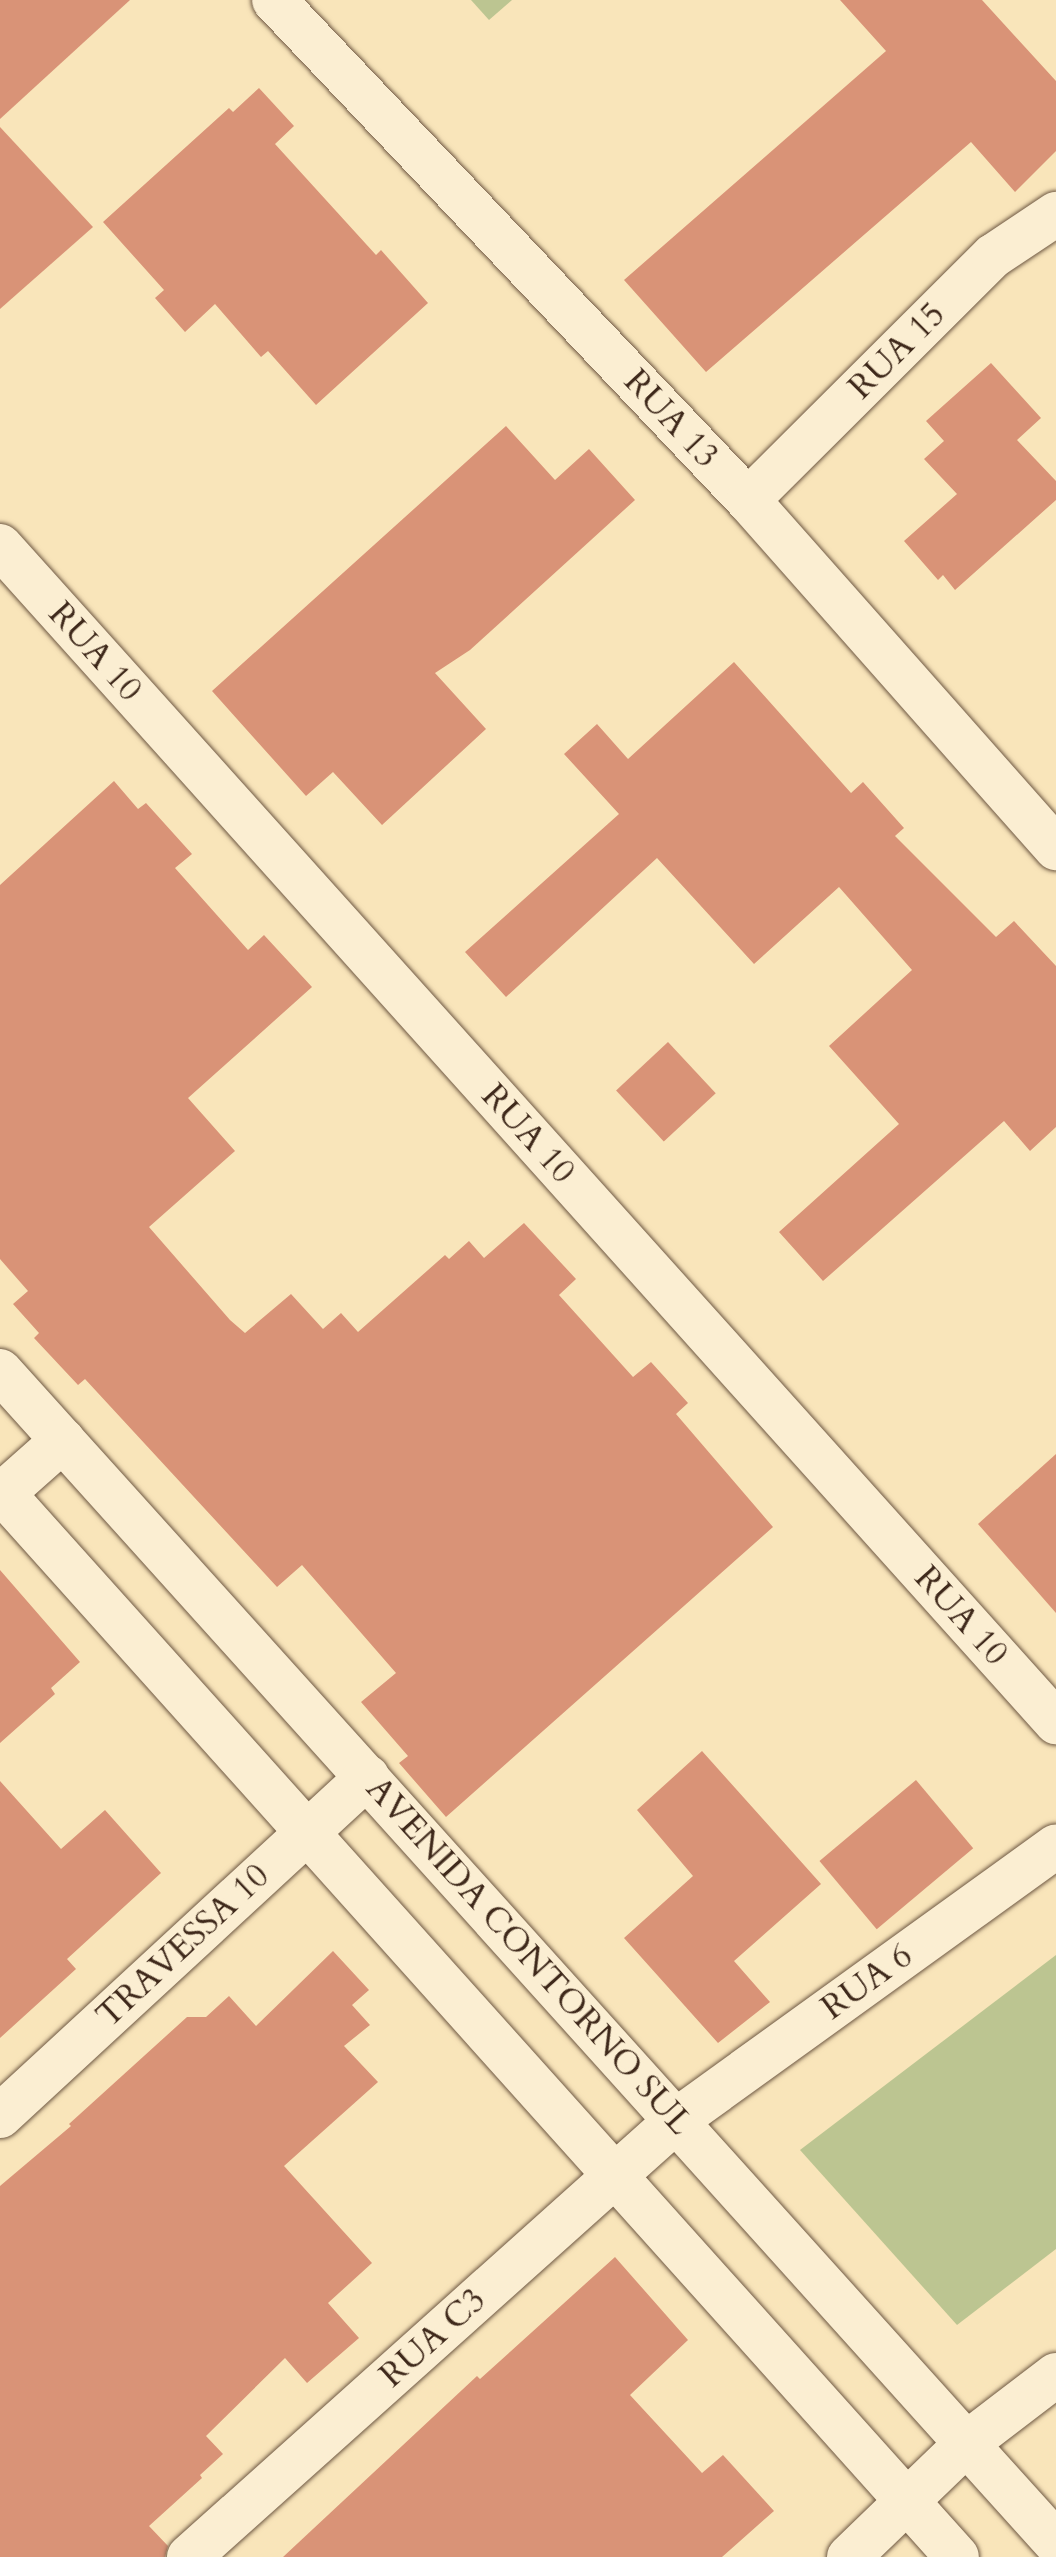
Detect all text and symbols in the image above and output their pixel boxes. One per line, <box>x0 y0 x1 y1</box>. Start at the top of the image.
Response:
street label: RUA 15 <box>840 294 954 408</box>
street label: RUA 13 <box>615 361 727 477</box>
street label: RUA 10 <box>40 594 150 710</box>
street label: RUA 10 <box>473 1076 583 1192</box>
street label: RUA 10 <box>906 1558 1016 1674</box>
street label: AVENIDA CONTORNO SUL <box>358 1769 700 2143</box>
street label: TRAVESSA 10 <box>88 1856 278 2036</box>
street label: RUA 6 <box>814 1936 920 2028</box>
street label: RUA C3 <box>372 2280 494 2396</box>

